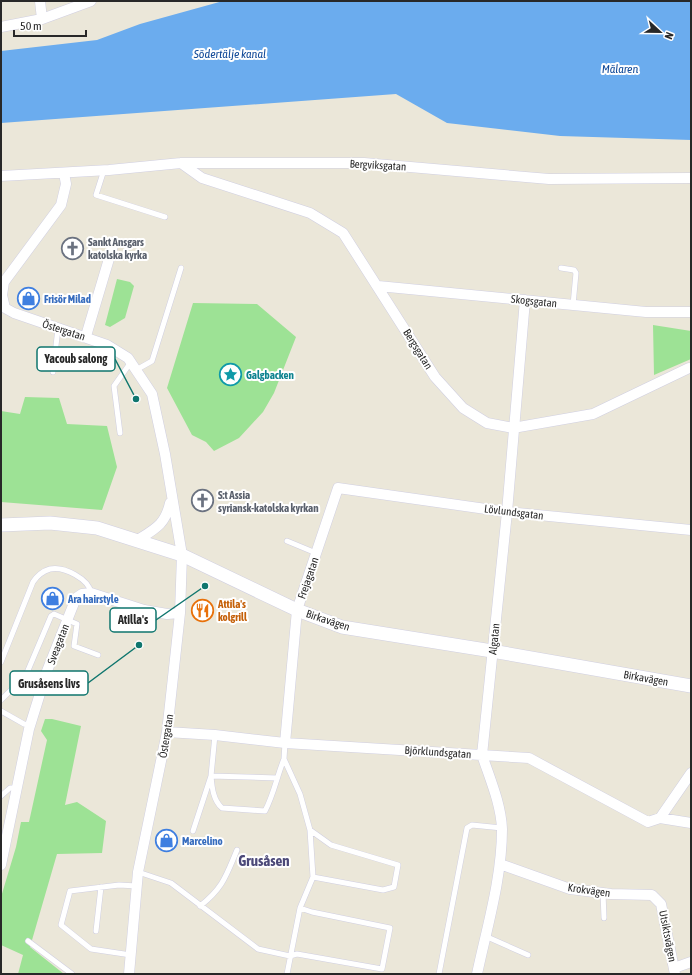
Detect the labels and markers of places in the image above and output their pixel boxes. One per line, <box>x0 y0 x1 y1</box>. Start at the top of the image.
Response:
church icon: Sankt Ansgars katolska kyrka <box>60 235 86 261</box>
place label: Sankt Ansgars katolska kyrka <box>88 236 147 261</box>
shop icon: Frisör Milad <box>15 286 41 312</box>
place label: Frisör Milad <box>44 293 91 305</box>
callout: Yacoub salong <box>37 347 115 371</box>
place icon: Galgbacken <box>218 362 244 388</box>
place label: Galgbacken <box>246 369 294 381</box>
church icon: S:t Assia syriansk-katolska kyrkan <box>189 488 215 514</box>
place label: S:t Assia syriansk-katolska kyrkan <box>218 489 318 514</box>
shop icon: Ara hairstyle <box>40 586 66 612</box>
place label: Ara hairstyle <box>67 593 119 605</box>
restaurant icon: Attila's kolgrill <box>189 597 215 623</box>
place label: Attila's kolgrill <box>217 598 248 623</box>
callout: Atilla's <box>110 608 156 632</box>
callout: Grusåsens livs <box>10 671 88 695</box>
shop icon: Marcelino <box>154 828 180 854</box>
place label: Marcelino <box>182 835 223 847</box>

